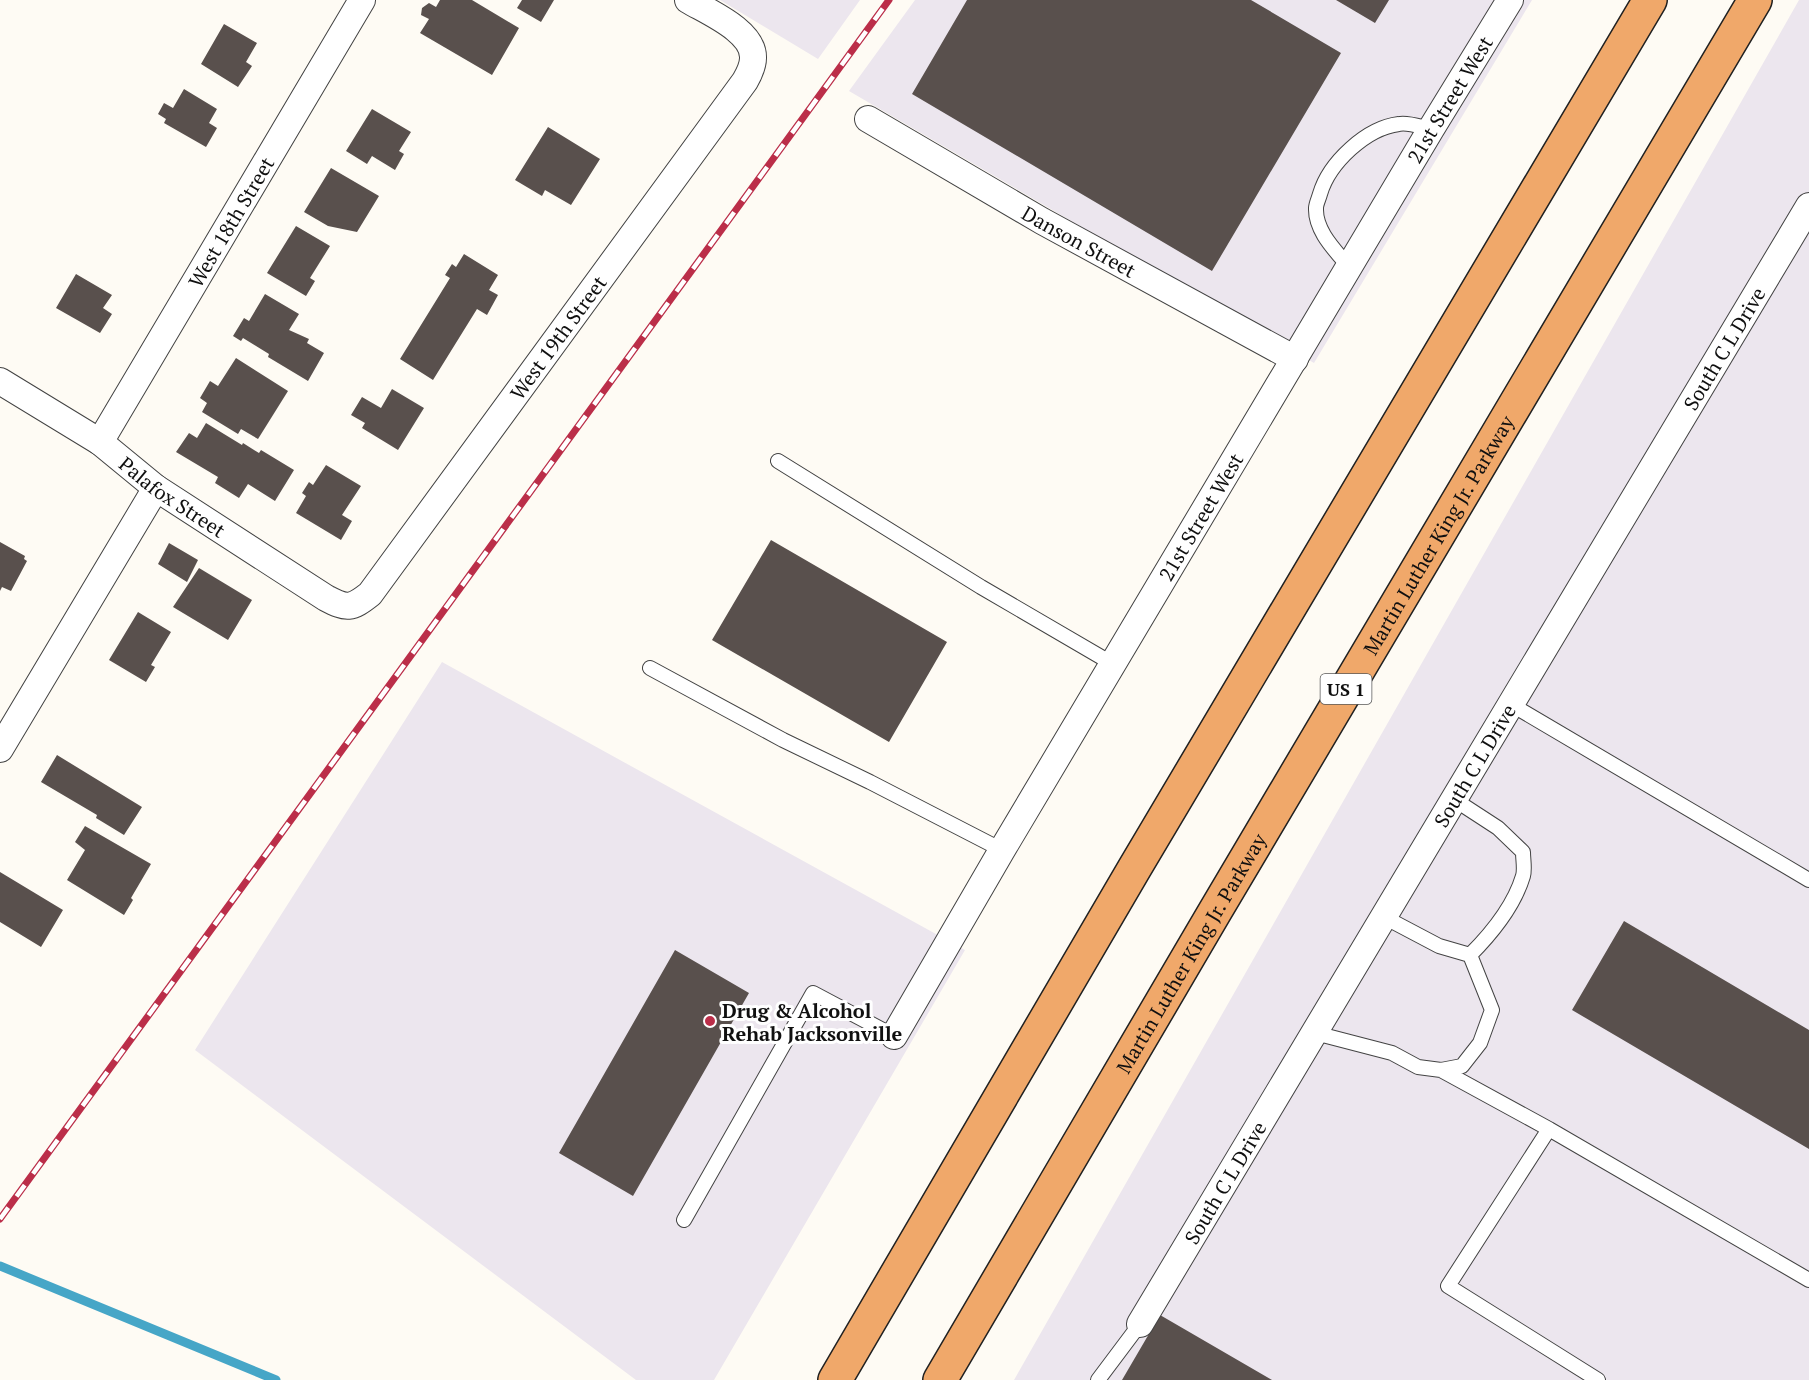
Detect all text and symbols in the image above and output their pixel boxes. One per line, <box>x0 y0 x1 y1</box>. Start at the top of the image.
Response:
street label: 21st Street West <box>1400 30 1499 168</box>
street label: West 18th Street <box>181 151 280 292</box>
street label: Danson Street <box>1017 199 1141 284</box>
street label: West 19th Street <box>503 269 612 405</box>
street label: South C L Drive <box>1677 282 1771 415</box>
street label: Martin Luther King Jr. Parkway <box>1357 409 1520 660</box>
street label: 21st Street West <box>1152 447 1249 585</box>
street label: Palafox Street <box>114 450 231 543</box>
road number: US 1 <box>1320 674 1372 704</box>
street label: South C L Drive <box>1427 699 1521 832</box>
street label: Martin Luther King Jr. Parkway <box>1110 827 1272 1078</box>
place label: Drug & Alcohol Rehab Jacksonville <box>722 997 903 1047</box>
marker: Drug & Alcohol Rehab Jacksonville <box>703 1014 717 1028</box>
street label: South C L Drive <box>1178 1116 1272 1249</box>

